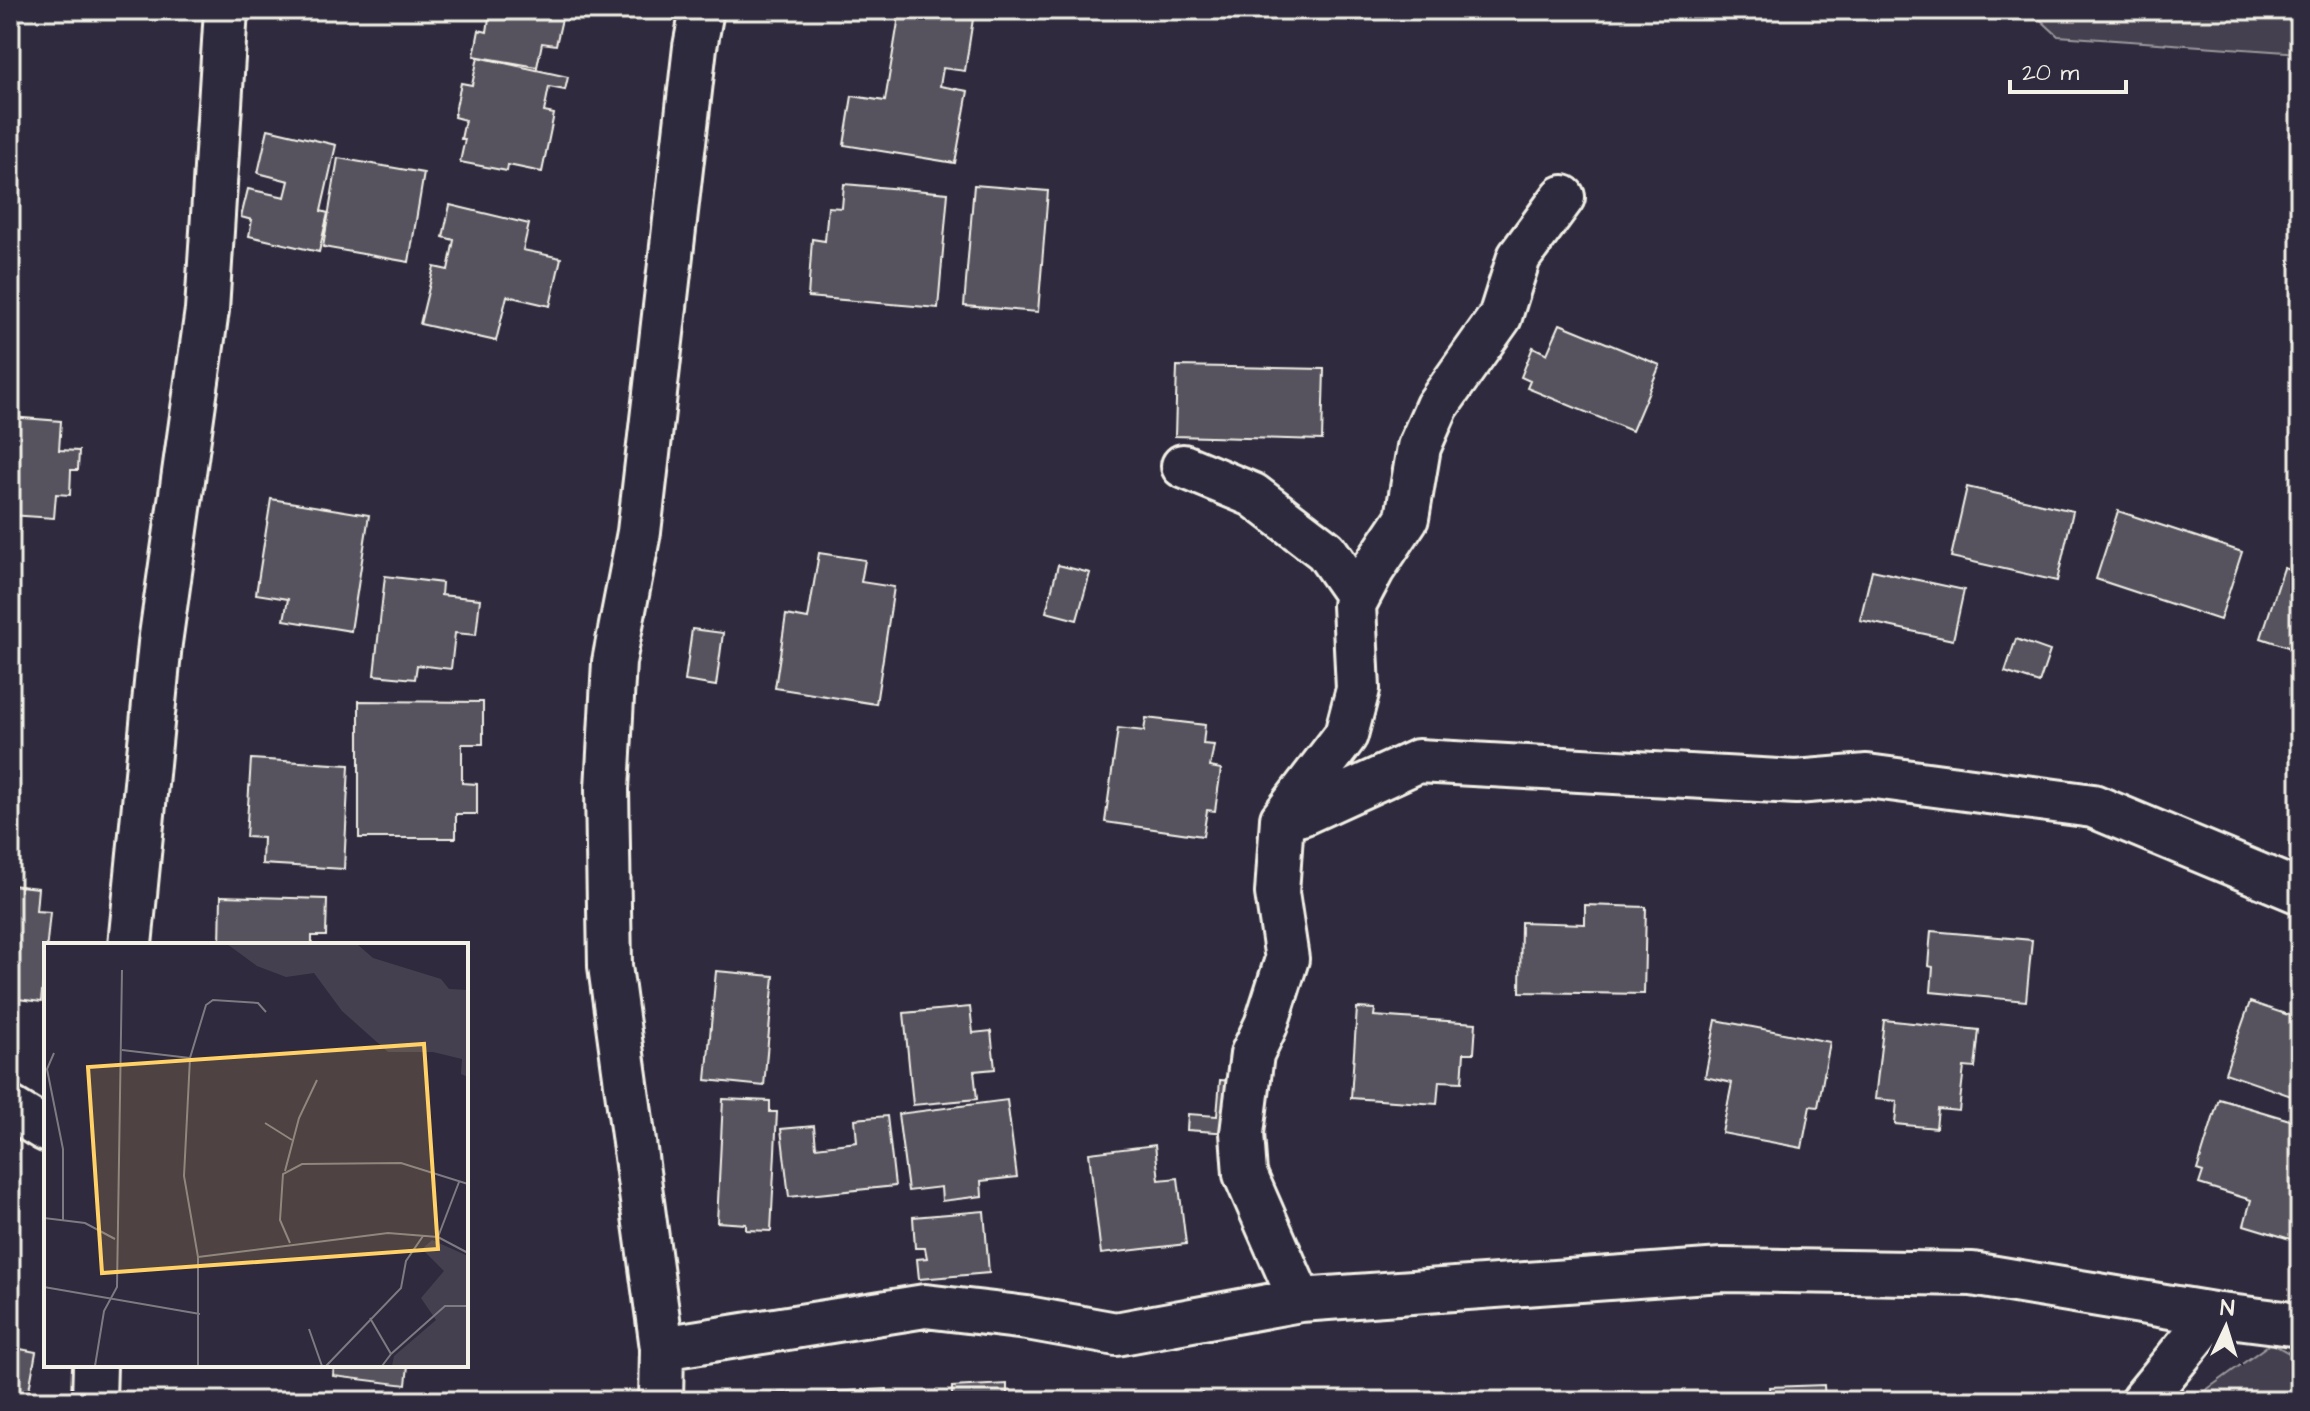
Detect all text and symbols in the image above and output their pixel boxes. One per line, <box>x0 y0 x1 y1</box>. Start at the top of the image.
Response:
scale bar <box>2010 44 2126 94</box>
text: 20 m <box>2022 56 2079 90</box>
inset map <box>44 943 468 1367</box>
north arrow <box>2186 1287 2266 1367</box>
text: N <box>2219 1293 2235 1325</box>

